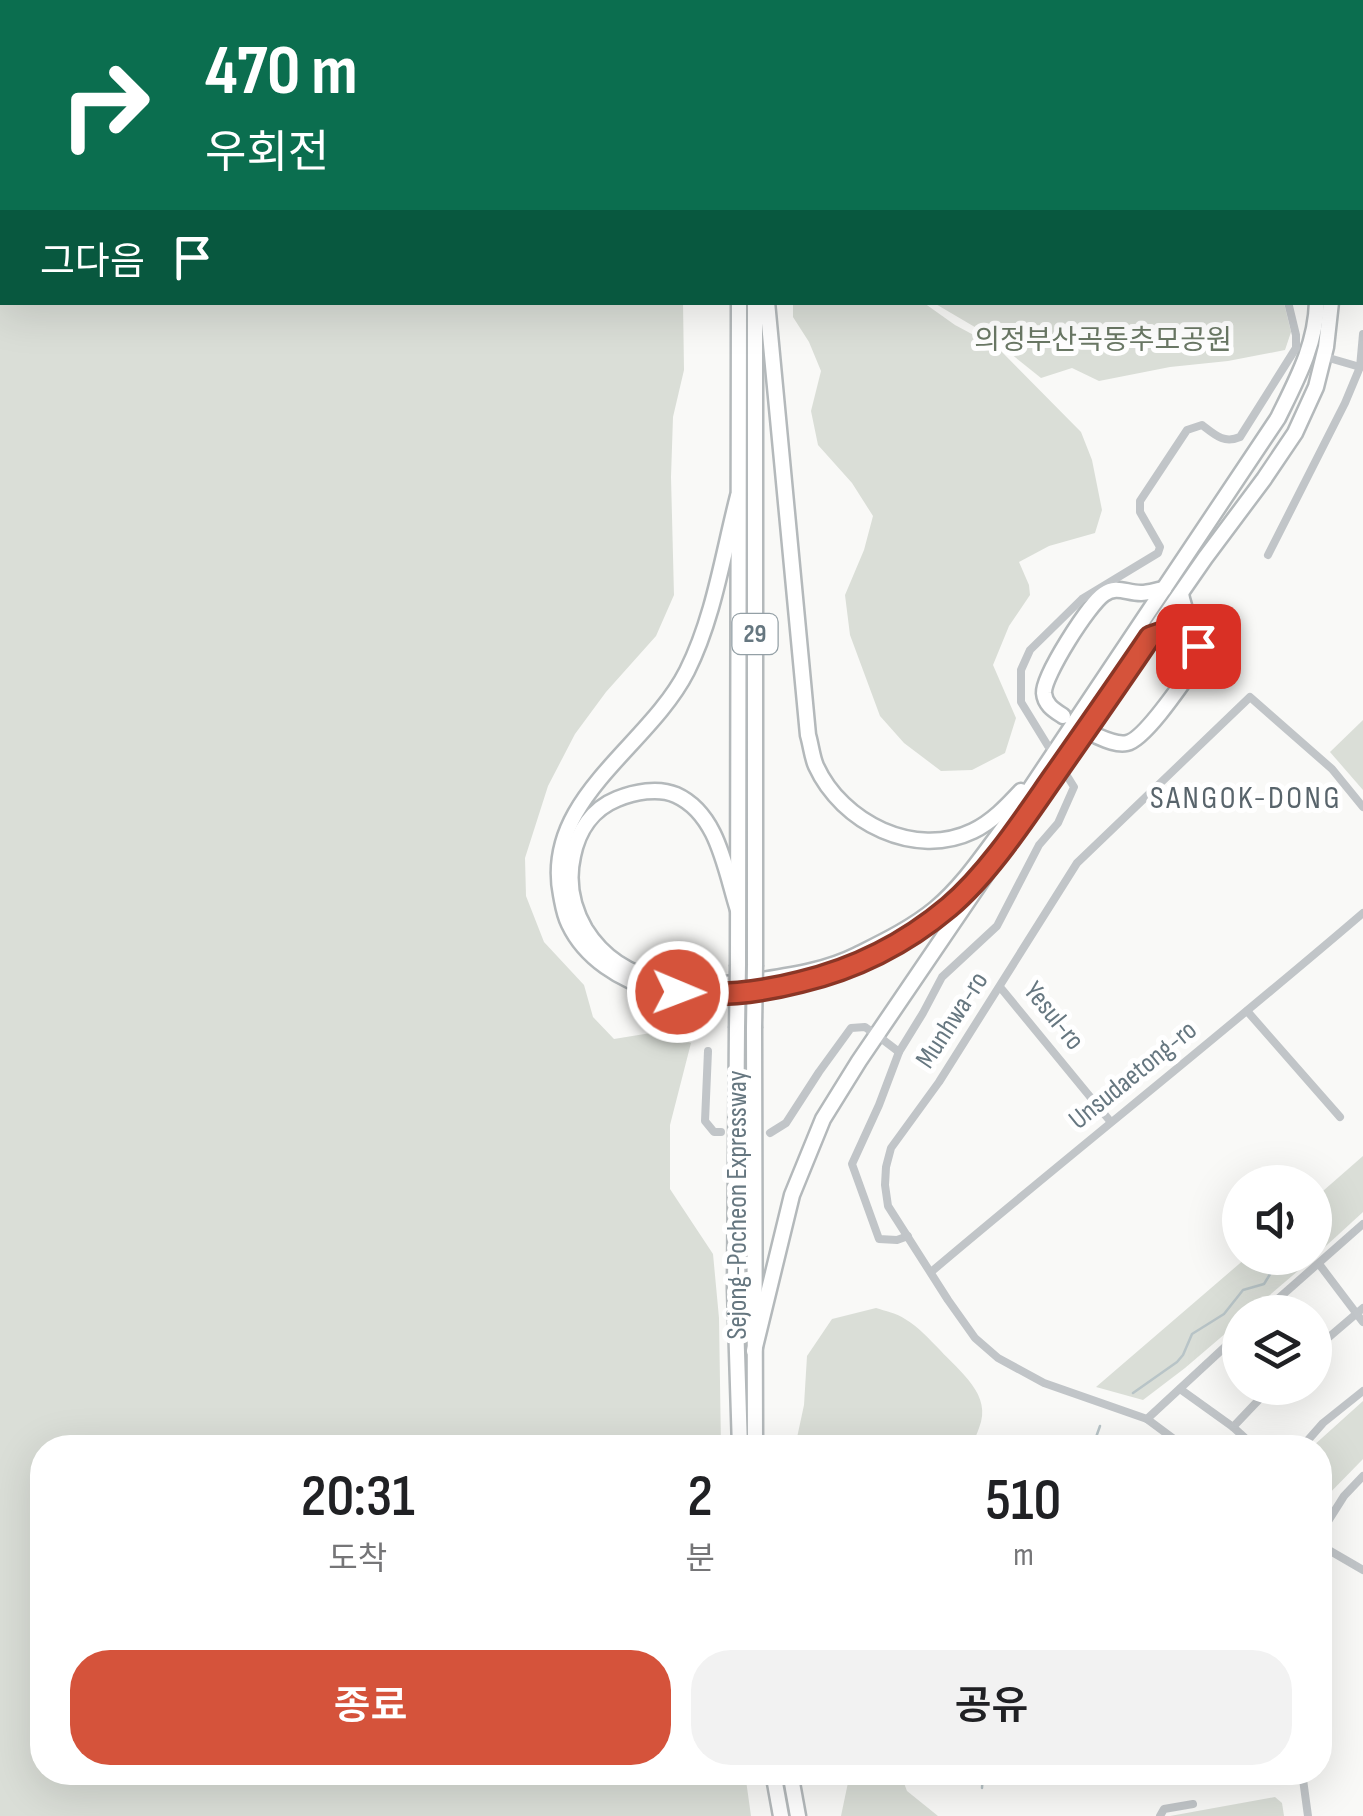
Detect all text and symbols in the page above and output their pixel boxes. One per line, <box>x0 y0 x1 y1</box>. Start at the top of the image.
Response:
text: 470 m <box>205 30 358 114</box>
icon: right <box>40 40 170 170</box>
text: 우회전 <box>205 126 329 181</box>
icon: arrive <box>165 230 220 285</box>
text: 그다음 <box>40 240 145 285</box>
park label: 의정부산곡동추모공원 <box>974 324 1232 357</box>
pin <box>1156 604 1241 689</box>
road number: 29 <box>732 614 778 654</box>
icon: arrive <box>1171 619 1226 674</box>
district label: SANGOK-DONG <box>1150 779 1342 818</box>
position arrow <box>626 940 730 1044</box>
street label: Munhwa-ro <box>909 966 995 1074</box>
street label: Yesul-ro <box>1017 975 1091 1057</box>
street label: Unsudaetong-ro <box>1063 1014 1203 1136</box>
street label: Sejong-Pocheon Expressway <box>721 1070 754 1339</box>
map controls <box>1222 1165 1332 1405</box>
button: sound <box>1222 1165 1332 1275</box>
button: layers <box>1222 1295 1332 1405</box>
text: 20:31 <box>301 1461 415 1533</box>
text: 2 <box>687 1461 713 1533</box>
text: 510 <box>986 1465 1061 1537</box>
text: m <box>1013 1536 1034 1575</box>
text: 도착 <box>328 1540 387 1579</box>
text: 분 <box>685 1540 715 1579</box>
button: 종료 <box>70 1650 671 1765</box>
button: 공유 <box>691 1650 1292 1765</box>

